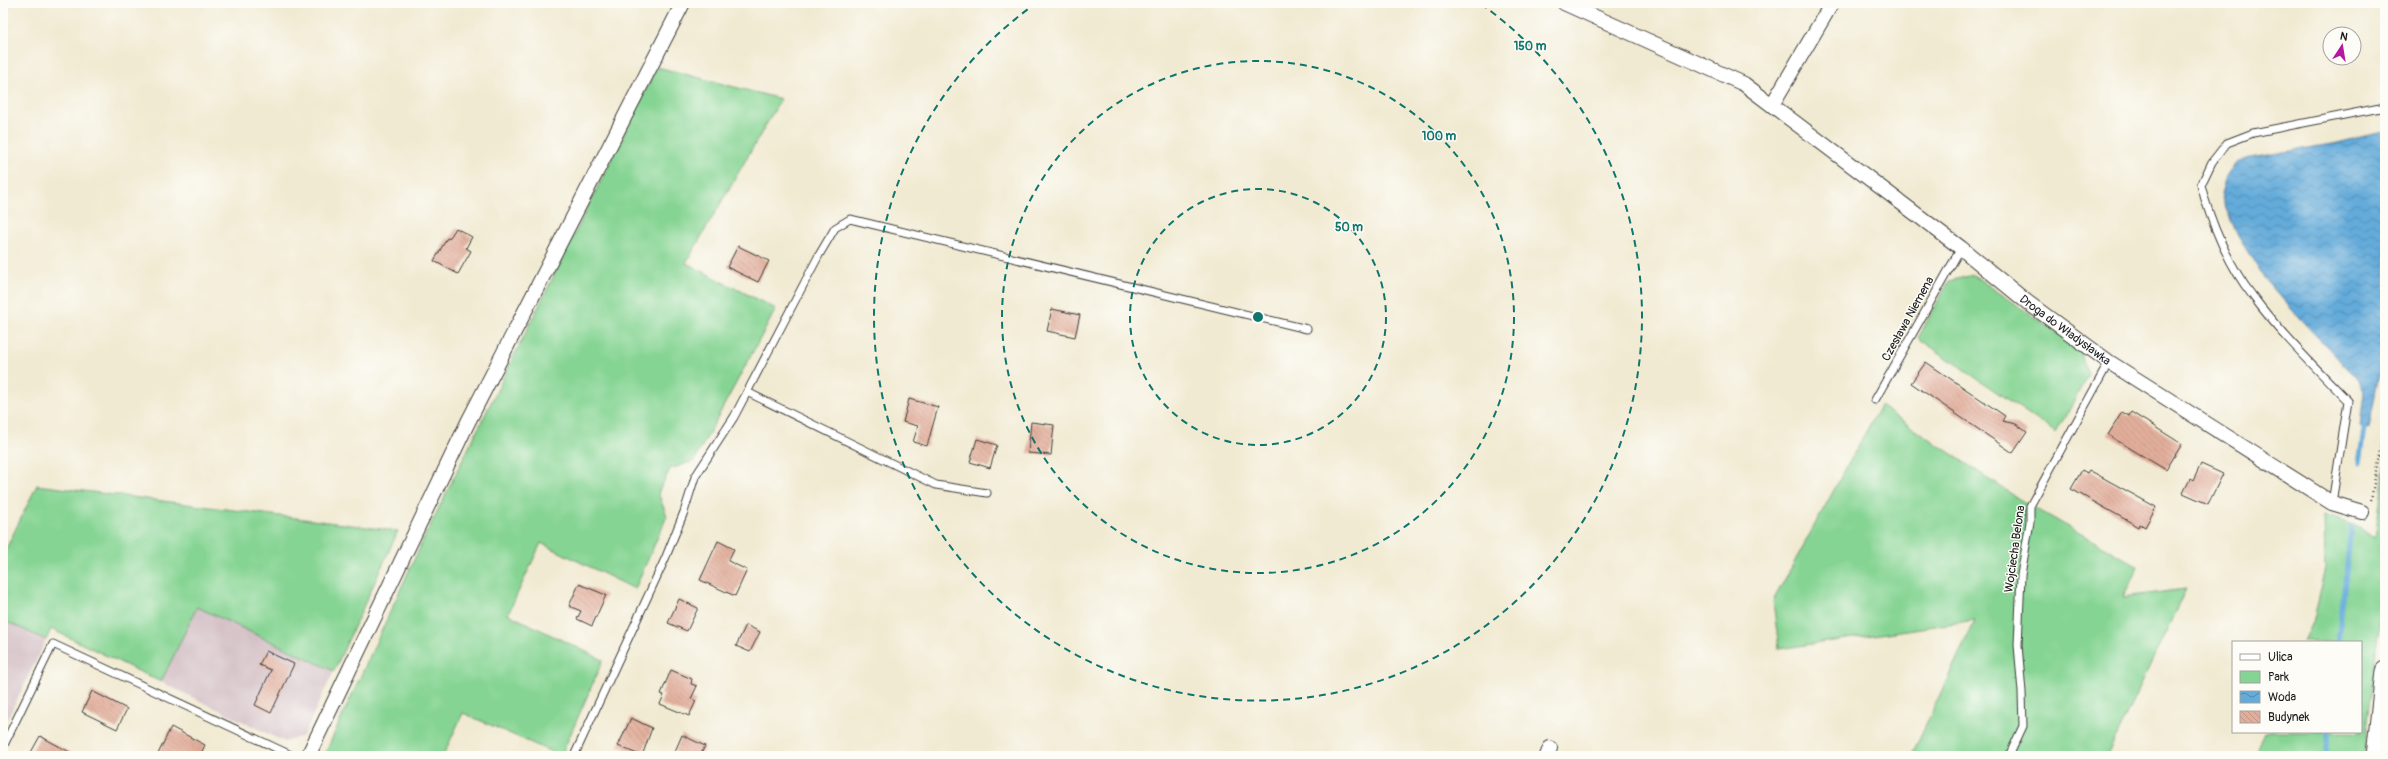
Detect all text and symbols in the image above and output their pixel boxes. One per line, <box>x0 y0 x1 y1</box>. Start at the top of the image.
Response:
north arrow <box>2322 26 2362 66</box>
text: N <box>2339 30 2350 44</box>
text: 150 m <box>1514 39 1547 54</box>
text: 100 m <box>1422 129 1457 144</box>
text: 50 m <box>1335 220 1363 235</box>
street label: Czesława Niemena <box>1879 274 1938 364</box>
street label: Droga do Władysławka <box>2017 292 2114 369</box>
centre of rings <box>1251 310 1265 324</box>
street label: Wojciecha Belona <box>2001 504 2029 594</box>
legend <box>2232 641 2362 733</box>
text: Ulica <box>2268 650 2293 665</box>
text: Park <box>2268 670 2289 685</box>
text: Woda <box>2268 690 2297 705</box>
text: Budynek <box>2268 710 2310 725</box>

